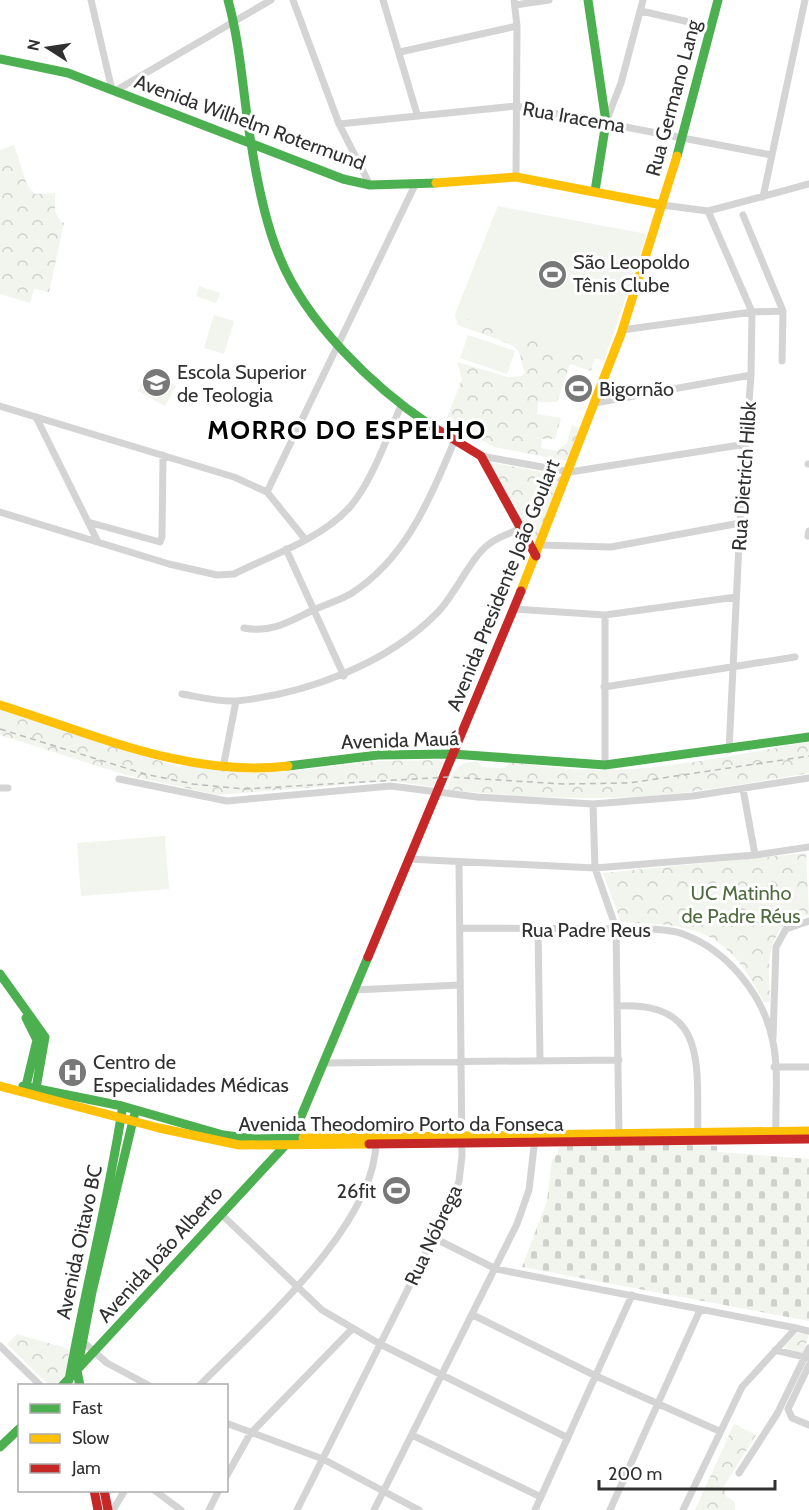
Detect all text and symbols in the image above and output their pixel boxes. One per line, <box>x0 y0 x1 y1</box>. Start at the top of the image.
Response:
street label: Rua Germano Lang <box>641 16 706 179</box>
north arrow <box>18 18 78 78</box>
text: N <box>23 37 44 52</box>
street label: Avenida Wilhelm Rotermund <box>131 69 369 175</box>
street label: Rua Iracema <box>521 96 627 138</box>
place label: São Leopoldo Tênis Clube <box>573 250 690 297</box>
sports icon: São Leopoldo Tênis Clube <box>536 258 568 290</box>
place label: Escola Superior de Teologia <box>177 360 307 407</box>
school or university icon: Escola Superior de Teologia <box>140 367 172 399</box>
sports icon: Bigornão <box>562 373 594 405</box>
place label: Bigornão <box>599 377 674 401</box>
street label: Rua Dietrich Hilbk <box>727 400 761 552</box>
district label: MORRO DO ESPELHO <box>207 414 487 446</box>
street label: Avenida Presidente João Goulart <box>441 456 565 714</box>
street label: Avenida Mauá <box>341 726 460 754</box>
park label: UC Matinho de Padre Réus <box>681 881 801 928</box>
street label: Rua Padre Reus <box>521 918 651 942</box>
place label: Centro de Especialidades Médicas <box>93 1050 289 1097</box>
hospital icon: Centro de Especialidades Médicas <box>56 1057 88 1089</box>
street label: Avenida Theodomiro Porto da Fonseca <box>238 1112 564 1136</box>
street label: Avenida Oitavo BC <box>51 1163 107 1321</box>
sports icon: 26fit <box>381 1175 413 1207</box>
place label: 26fit <box>337 1179 376 1203</box>
street label: Avenida João Alberto <box>92 1181 228 1327</box>
street label: Rua Nóbrega <box>399 1181 467 1289</box>
legend <box>18 1384 228 1492</box>
text: Fast <box>72 1397 103 1419</box>
text: Slow <box>72 1427 109 1449</box>
scale bar <box>599 1453 774 1491</box>
text: Jam <box>71 1457 101 1479</box>
text: 200 m <box>608 1463 662 1485</box>

